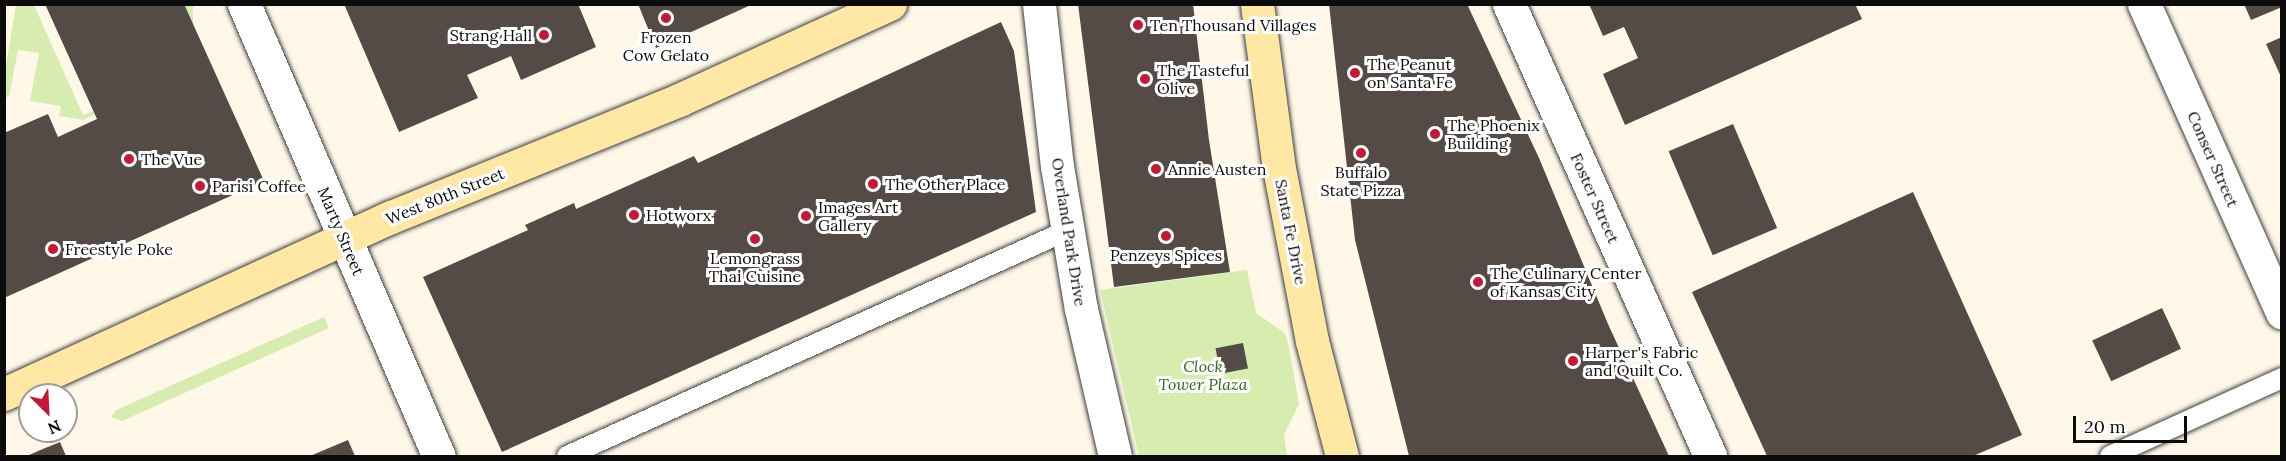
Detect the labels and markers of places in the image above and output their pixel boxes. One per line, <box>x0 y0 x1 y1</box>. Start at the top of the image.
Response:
marker: Frozen Cow Gelato <box>659 11 673 25</box>
place label: Ten Thousand Villages <box>1150 15 1316 35</box>
marker: Ten Thousand Villages <box>1131 18 1145 32</box>
place label: Strang Hall <box>450 25 532 45</box>
place label: Frozen Cow Gelato <box>623 27 709 65</box>
marker: Strang Hall <box>537 28 551 42</box>
place label: The Peanut on Santa Fe <box>1367 54 1453 92</box>
place label: The Tasteful Olive <box>1157 60 1249 98</box>
marker: The Peanut on Santa Fe <box>1348 66 1362 80</box>
marker: The Tasteful Olive <box>1138 72 1152 86</box>
place label: The Phoenix Building <box>1447 115 1540 153</box>
marker: The Phoenix Building <box>1428 127 1442 141</box>
marker: Buffalo State Pizza <box>1354 146 1368 160</box>
place label: The Vue <box>141 149 202 169</box>
marker: The Vue <box>122 152 136 166</box>
place label: Annie Austen <box>1168 159 1266 179</box>
marker: Annie Austen <box>1149 162 1163 176</box>
place label: Buffalo State Pizza <box>1320 162 1402 200</box>
place label: The Other Place <box>885 174 1005 194</box>
place label: Parisi Coffee <box>212 176 306 196</box>
marker: The Other Place <box>866 177 880 191</box>
marker: Parisi Coffee <box>193 179 207 193</box>
place label: Images Art Gallery <box>818 197 898 235</box>
place label: Hotworx <box>646 205 711 225</box>
marker: Hotworx <box>627 208 641 222</box>
marker: Images Art Gallery <box>799 209 813 223</box>
marker: Penzeys Spices <box>1159 229 1173 243</box>
marker: Lemongrass Thai Cuisine <box>748 232 762 246</box>
place label: Freestyle Poke <box>65 239 173 259</box>
marker: Freestyle Poke <box>46 242 60 256</box>
place label: Penzeys Spices <box>1110 245 1222 265</box>
place label: Lemongrass Thai Cuisine <box>709 248 801 286</box>
place label: The Culinary Center of Kansas City <box>1490 263 1641 301</box>
marker: The Culinary Center of Kansas City <box>1471 275 1485 289</box>
place label: Harper's Fabric and Quilt Co. <box>1585 342 1698 380</box>
marker: Harper's Fabric and Quilt Co. <box>1566 354 1580 368</box>

